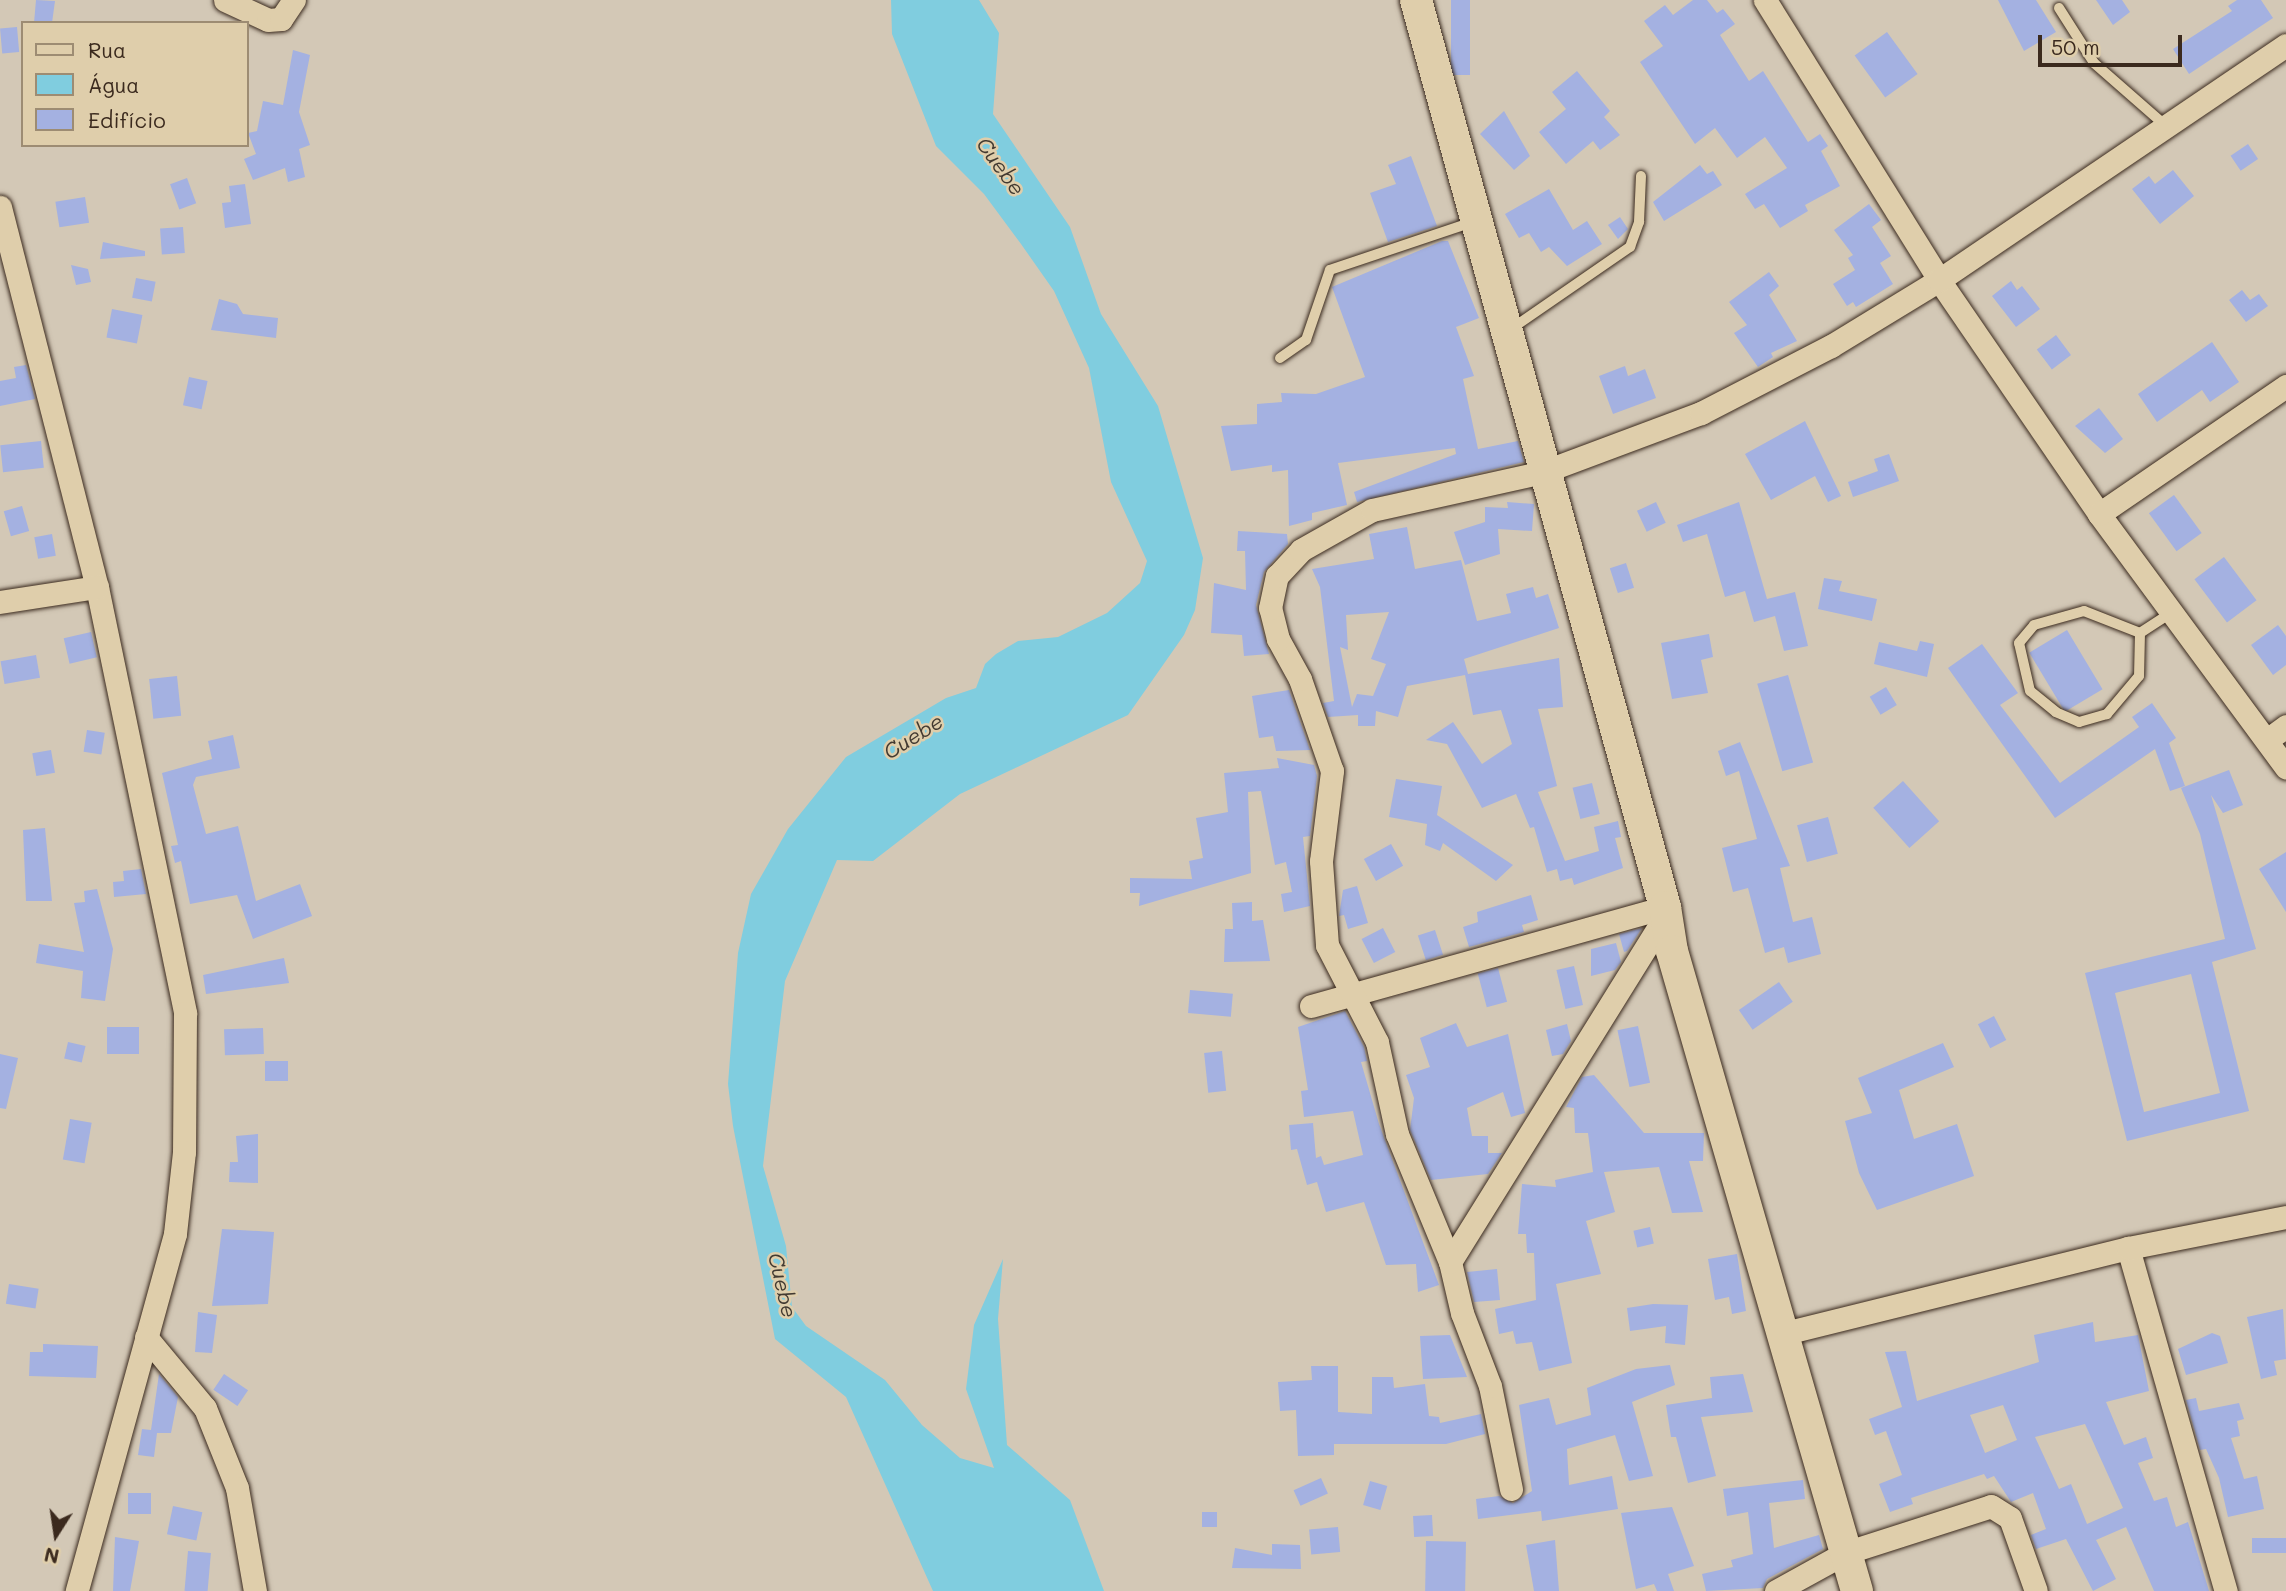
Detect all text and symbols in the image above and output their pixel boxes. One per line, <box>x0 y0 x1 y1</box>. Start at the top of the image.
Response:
legend <box>21 21 248 147</box>
scale bar <box>2041 21 2184 65</box>
text: 50 m <box>2051 33 2100 60</box>
text: Rua <box>88 36 126 63</box>
text: Água <box>88 71 139 98</box>
text: Edifício <box>88 106 166 133</box>
water label: Cuebe <box>971 132 1031 200</box>
water label: Cuebe <box>878 708 948 764</box>
water label: Cuebe <box>763 1250 803 1320</box>
north arrow <box>21 1500 91 1570</box>
text: N <box>42 1542 61 1570</box>

